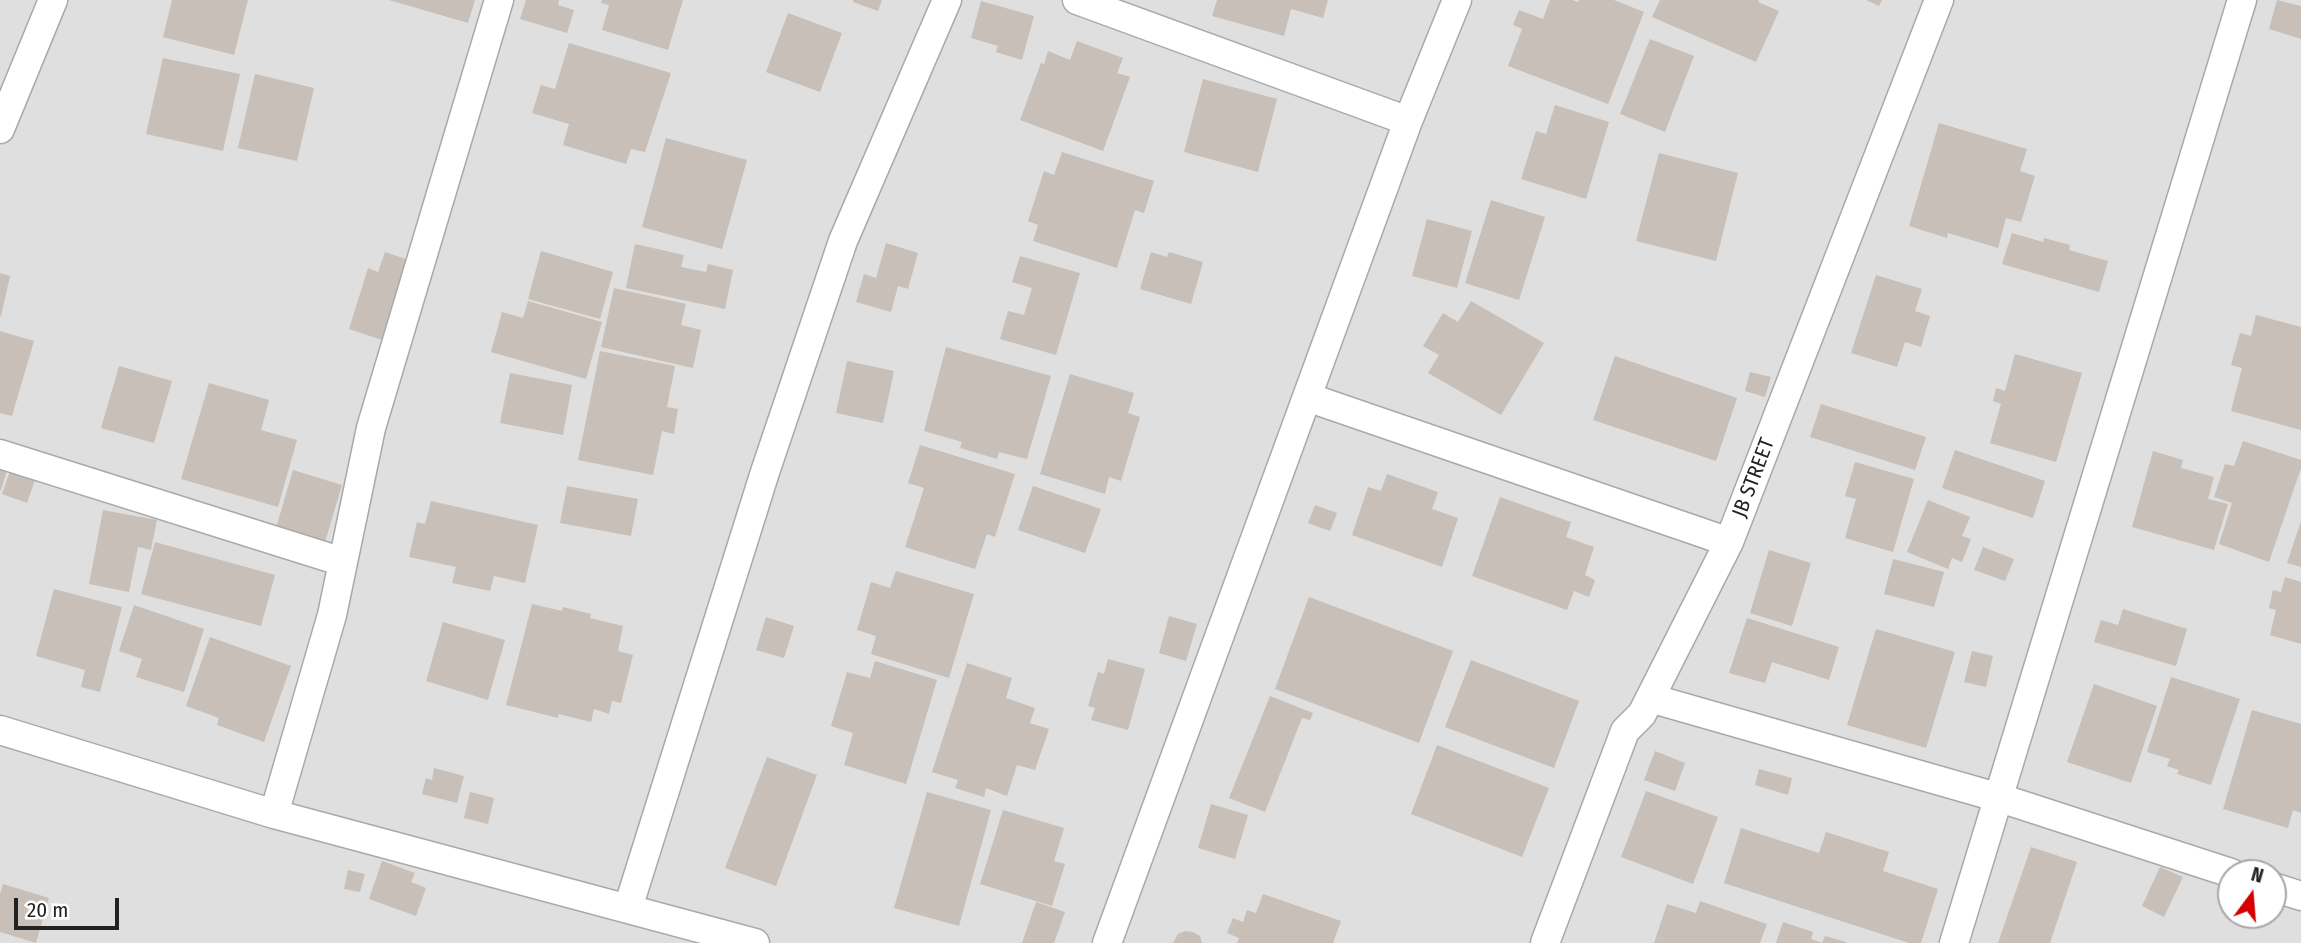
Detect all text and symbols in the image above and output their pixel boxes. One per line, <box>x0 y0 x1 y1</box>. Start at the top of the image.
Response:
street label: JB STREET <box>1727 435 1781 521</box>
north arrow <box>2217 859 2287 929</box>
text: N <box>2249 863 2266 888</box>
scale bar <box>18 884 122 928</box>
text: 20 m <box>27 897 68 923</box>

